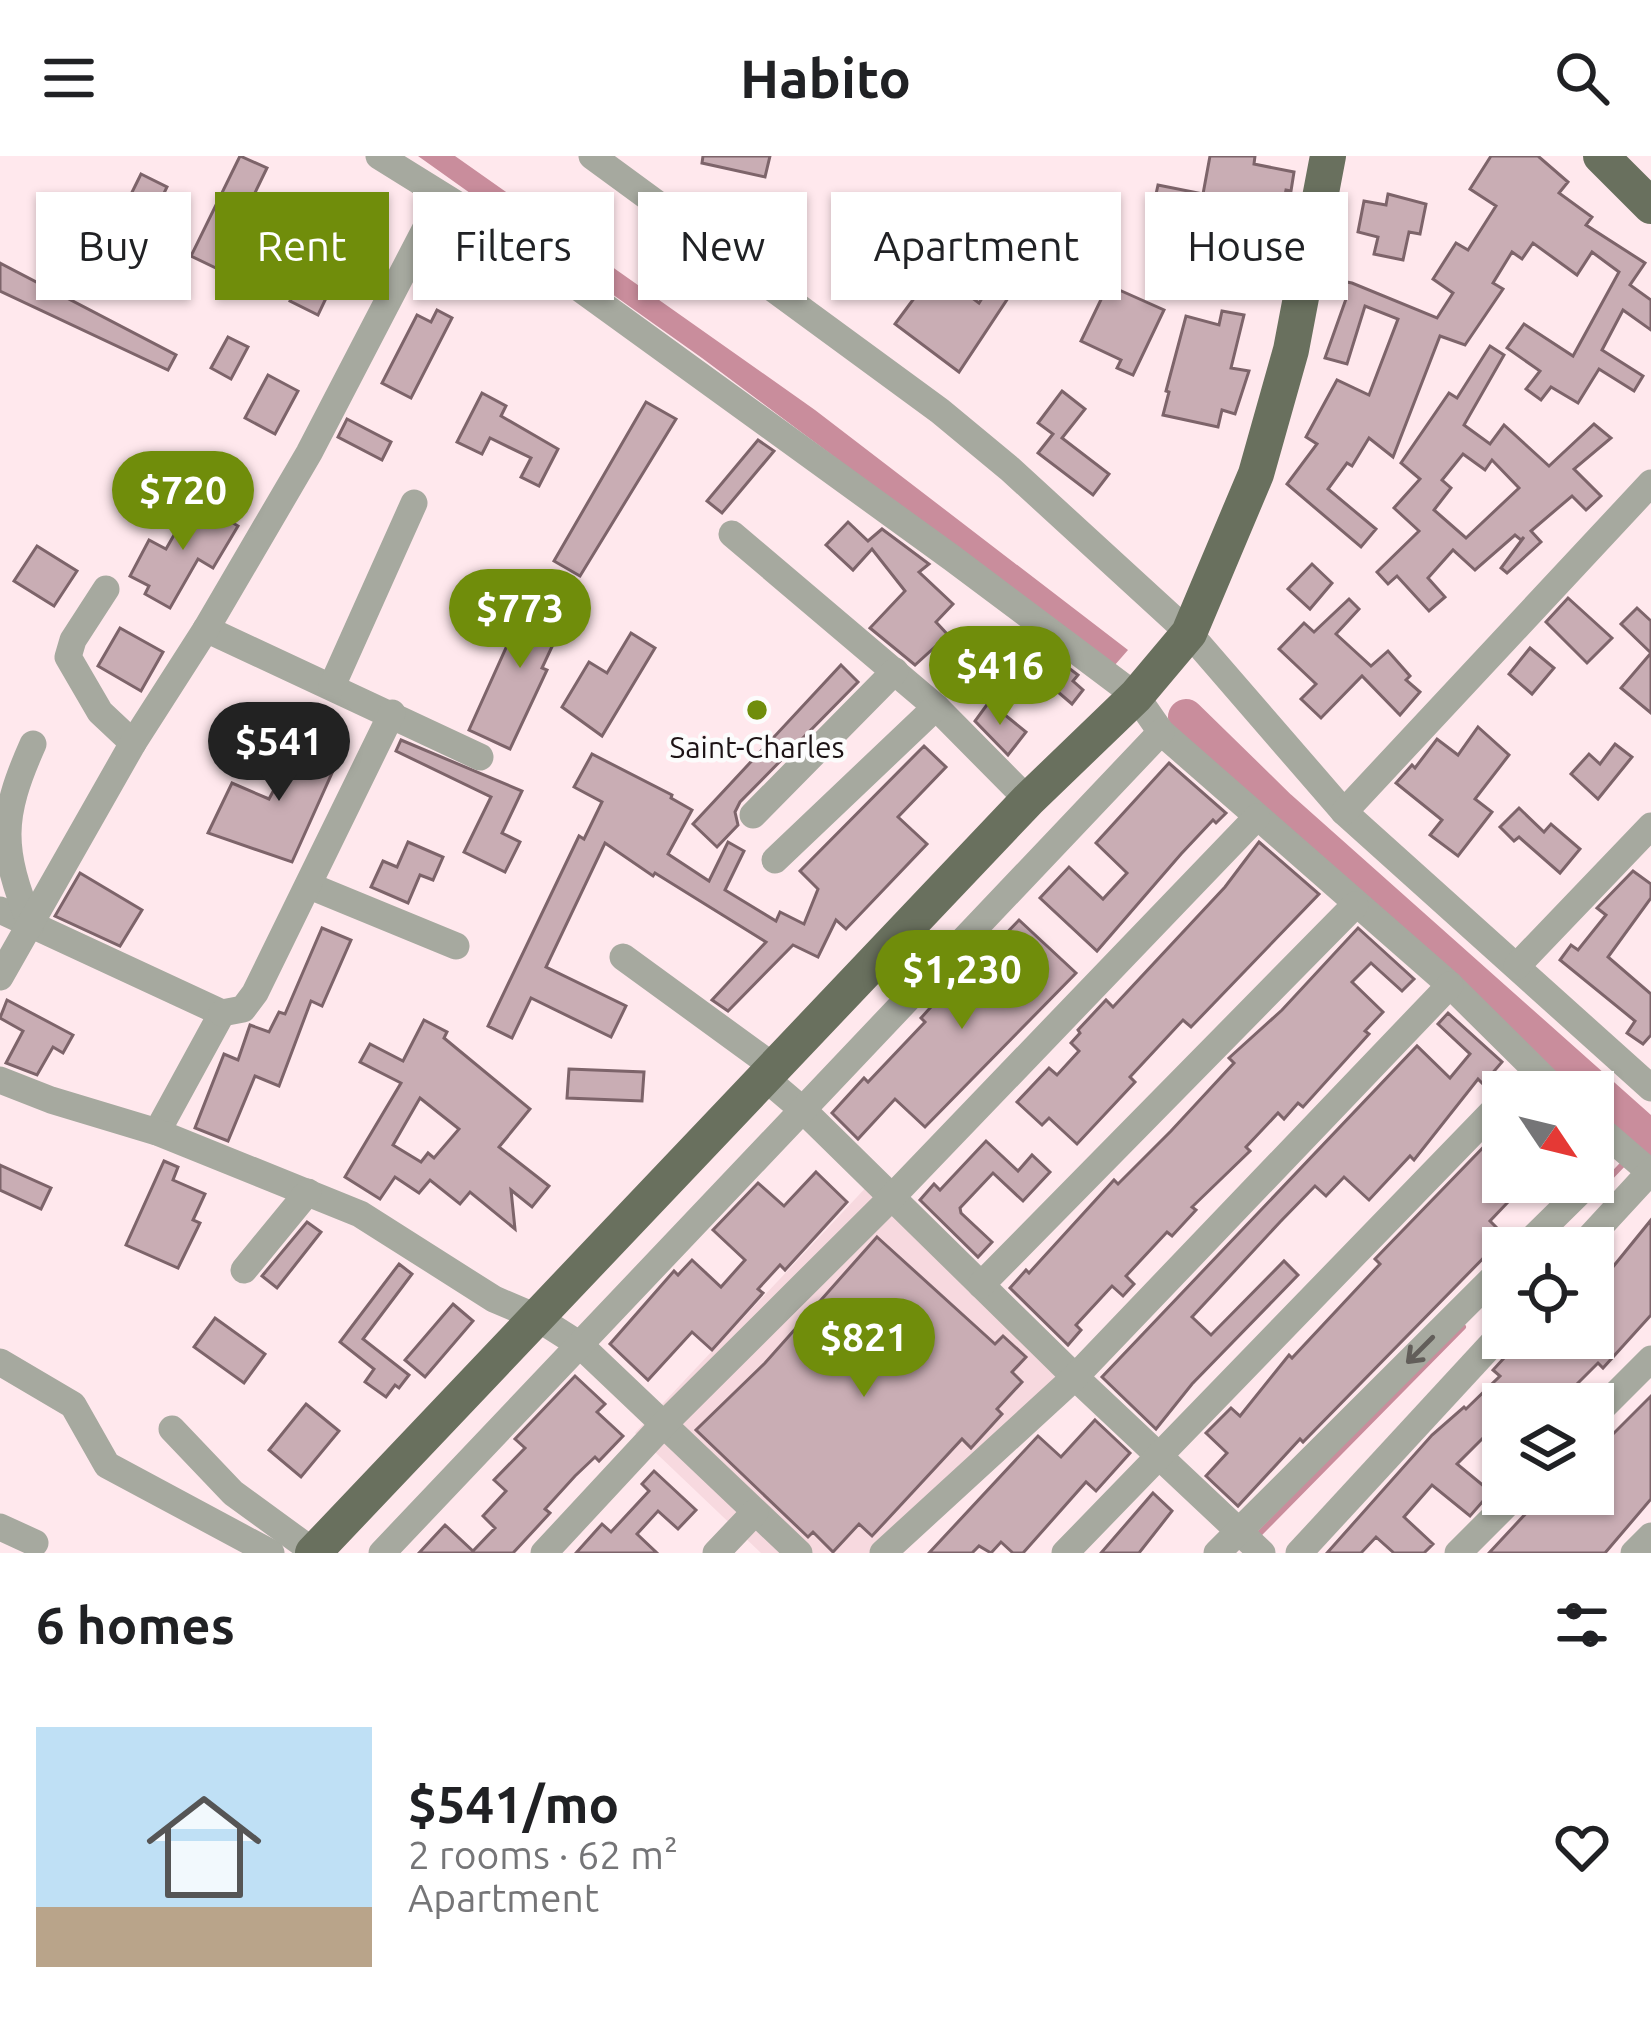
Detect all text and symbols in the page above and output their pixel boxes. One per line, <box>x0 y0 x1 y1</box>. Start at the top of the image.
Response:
icon: menu <box>36 45 102 111</box>
icon: search <box>1549 45 1615 111</box>
text: Habito <box>740 48 911 108</box>
chip: Buy <box>36 192 191 300</box>
chip: Rent <box>215 192 389 300</box>
chip: Filters <box>413 192 614 300</box>
chip: New <box>638 192 807 300</box>
chip: Apartment <box>831 192 1121 300</box>
chip: House <box>1145 192 1348 300</box>
pin: $720 <box>112 451 254 553</box>
text: $720 <box>139 468 227 511</box>
pin: $773 <box>449 569 591 671</box>
text: $773 <box>476 586 564 629</box>
pin: $416 <box>929 626 1071 728</box>
text: $416 <box>956 643 1044 686</box>
marker: Saint-Charles <box>744 697 770 723</box>
pin: $541 <box>208 702 350 804</box>
text: $541 <box>235 719 323 762</box>
place label: Saint-Charles <box>669 730 845 764</box>
pin: $1,230 <box>864 930 1060 1032</box>
text: $1,230 <box>902 947 1022 990</box>
north arrow <box>1482 1071 1614 1203</box>
map controls <box>1482 1071 1614 1515</box>
button: locate <box>1482 1227 1614 1359</box>
pin: $821 <box>793 1298 935 1400</box>
text: $821 <box>820 1315 908 1358</box>
one-way arrow <box>1406 1336 1435 1364</box>
button: layers <box>1482 1383 1614 1515</box>
icon: filters <box>1549 1592 1615 1658</box>
text: 6 homes <box>36 1596 235 1654</box>
icon: home <box>132 1775 276 1919</box>
text: $541/mo <box>408 1775 619 1833</box>
icon: heart <box>1549 1814 1615 1880</box>
text: 2 rooms · 62 m² <box>408 1833 678 1876</box>
text: Apartment <box>408 1876 599 1919</box>

